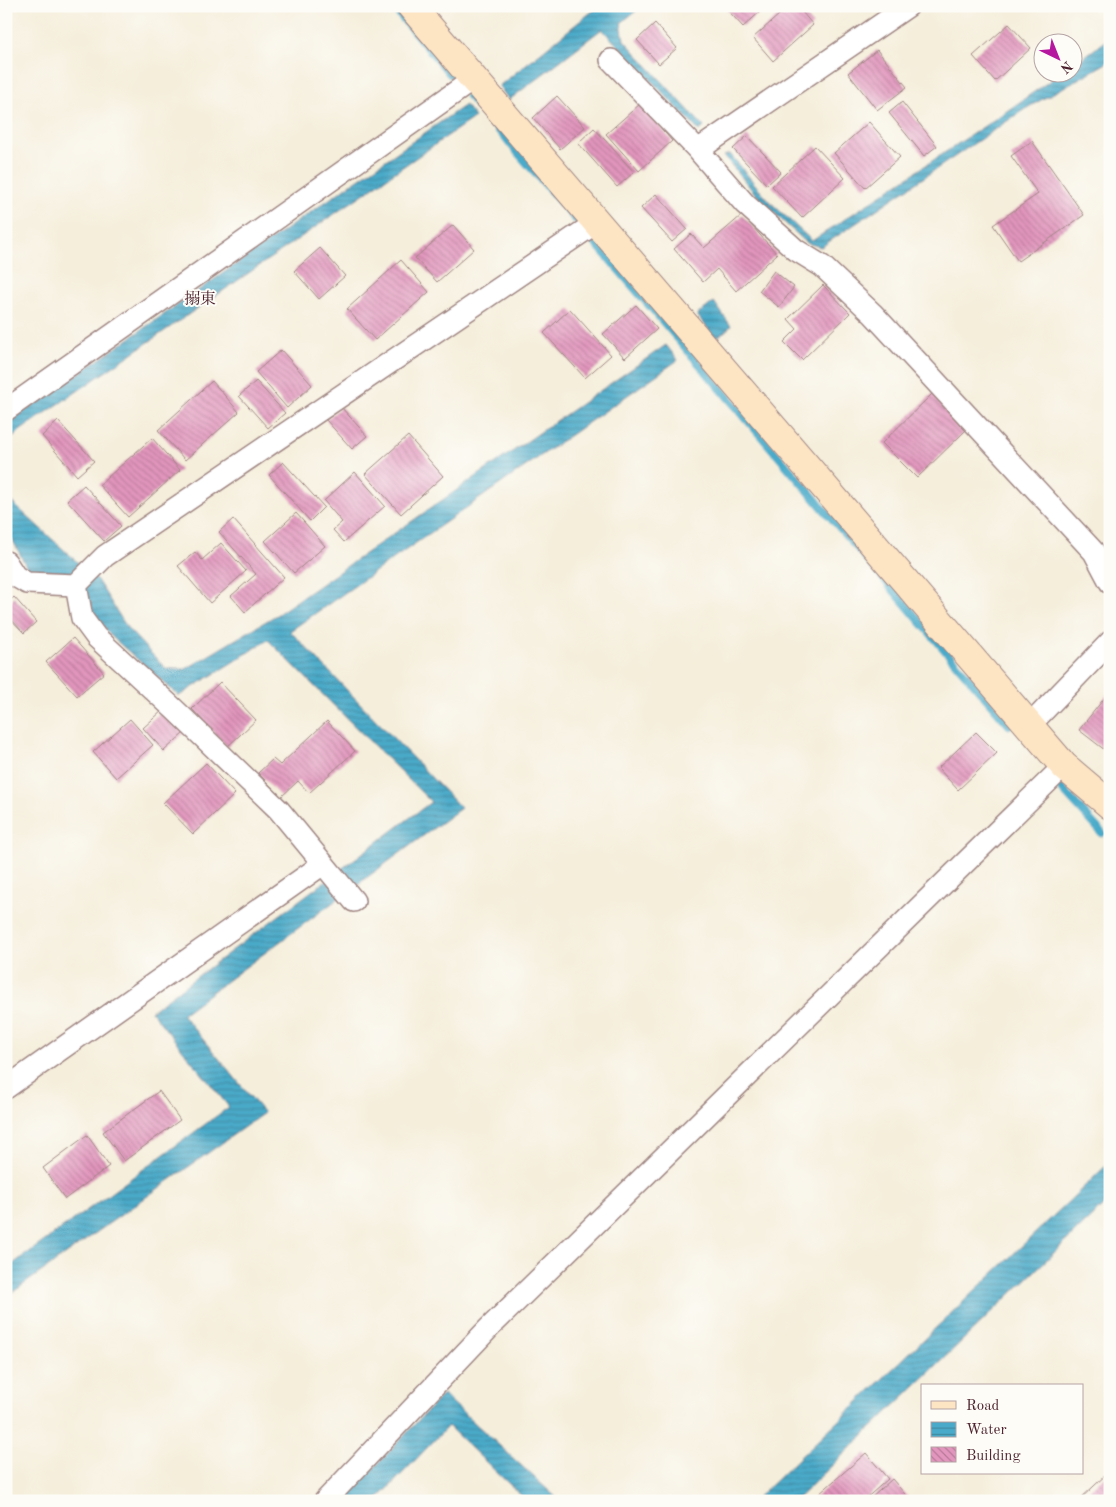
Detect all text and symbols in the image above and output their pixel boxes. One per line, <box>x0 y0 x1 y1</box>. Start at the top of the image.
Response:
north arrow <box>1034 32 1084 82</box>
text: N <box>1057 58 1075 76</box>
district label: 搦東 <box>184 290 216 308</box>
legend <box>921 1384 1084 1474</box>
text: Road <box>966 1399 1000 1414</box>
text: Water <box>966 1423 1007 1438</box>
text: Building <box>966 1449 1021 1464</box>

